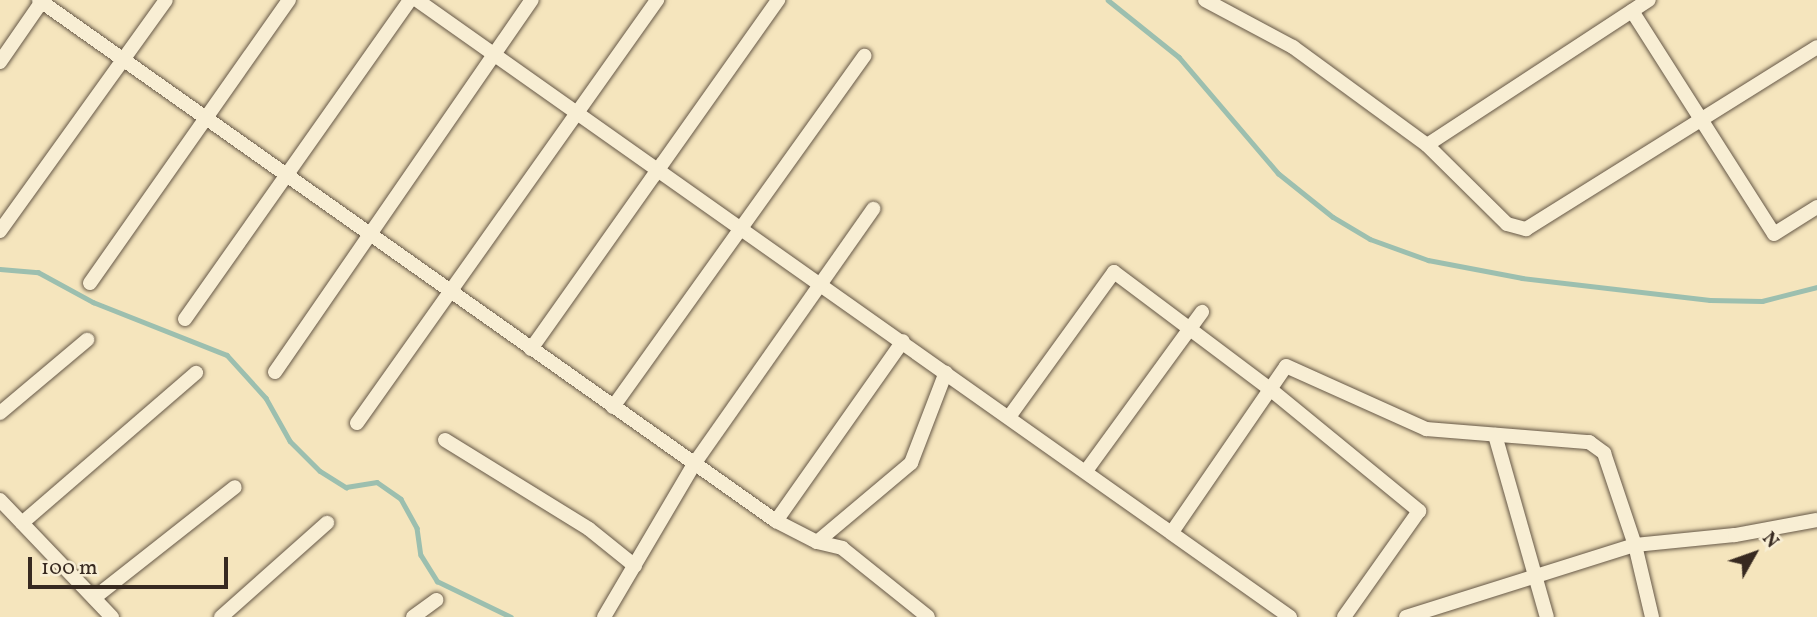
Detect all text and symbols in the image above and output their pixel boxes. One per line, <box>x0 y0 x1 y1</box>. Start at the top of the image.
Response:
north arrow <box>1719 519 1789 589</box>
text: N <box>1756 527 1784 554</box>
scale bar <box>32 544 231 588</box>
text: 100 m <box>41 554 98 583</box>

